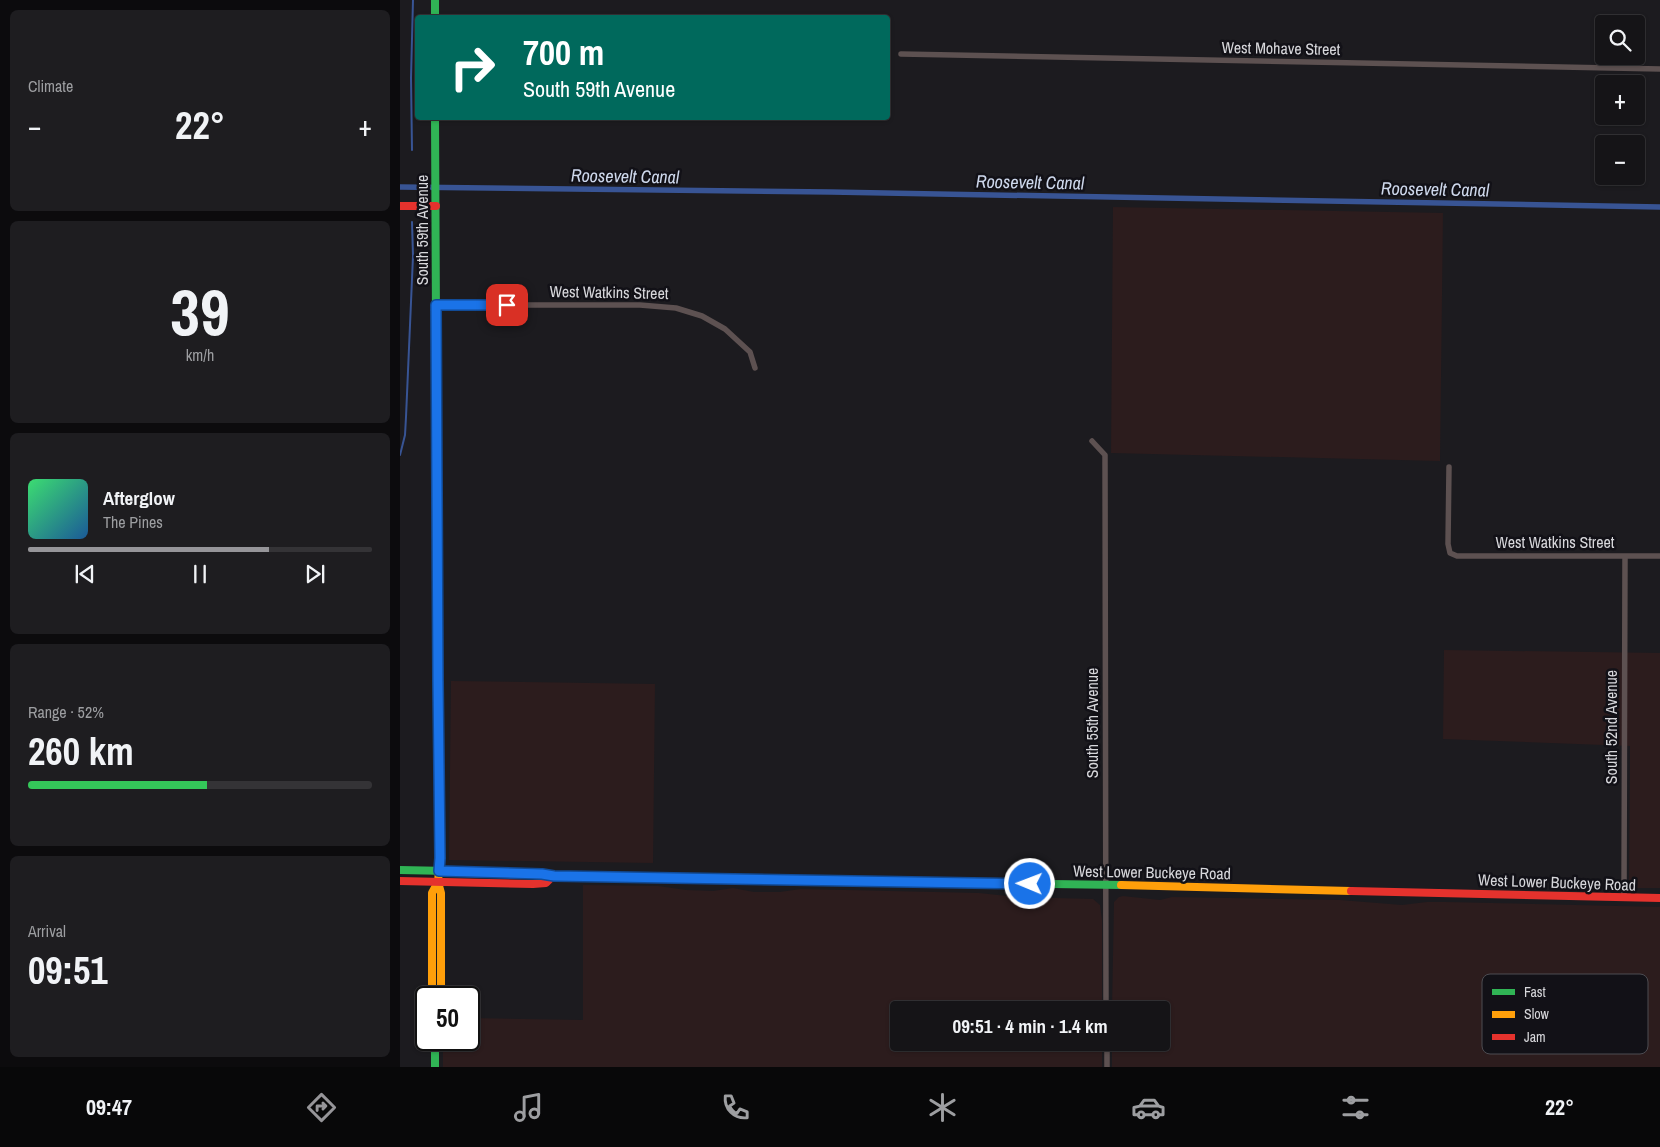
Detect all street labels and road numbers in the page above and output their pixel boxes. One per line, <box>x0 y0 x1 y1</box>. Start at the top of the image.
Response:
street label: West Mohave Street <box>1221 36 1341 60</box>
street label: South 59th Avenue <box>411 175 433 285</box>
street label: West Watkins Street <box>549 280 669 304</box>
street label: West Watkins Street <box>1496 531 1615 553</box>
street label: South 55th Avenue <box>1081 668 1103 778</box>
street label: South 52nd Avenue <box>1600 670 1622 784</box>
street label: West Lower Buckeye Road <box>1073 860 1231 884</box>
street label: West Lower Buckeye Road <box>1478 868 1636 896</box>

